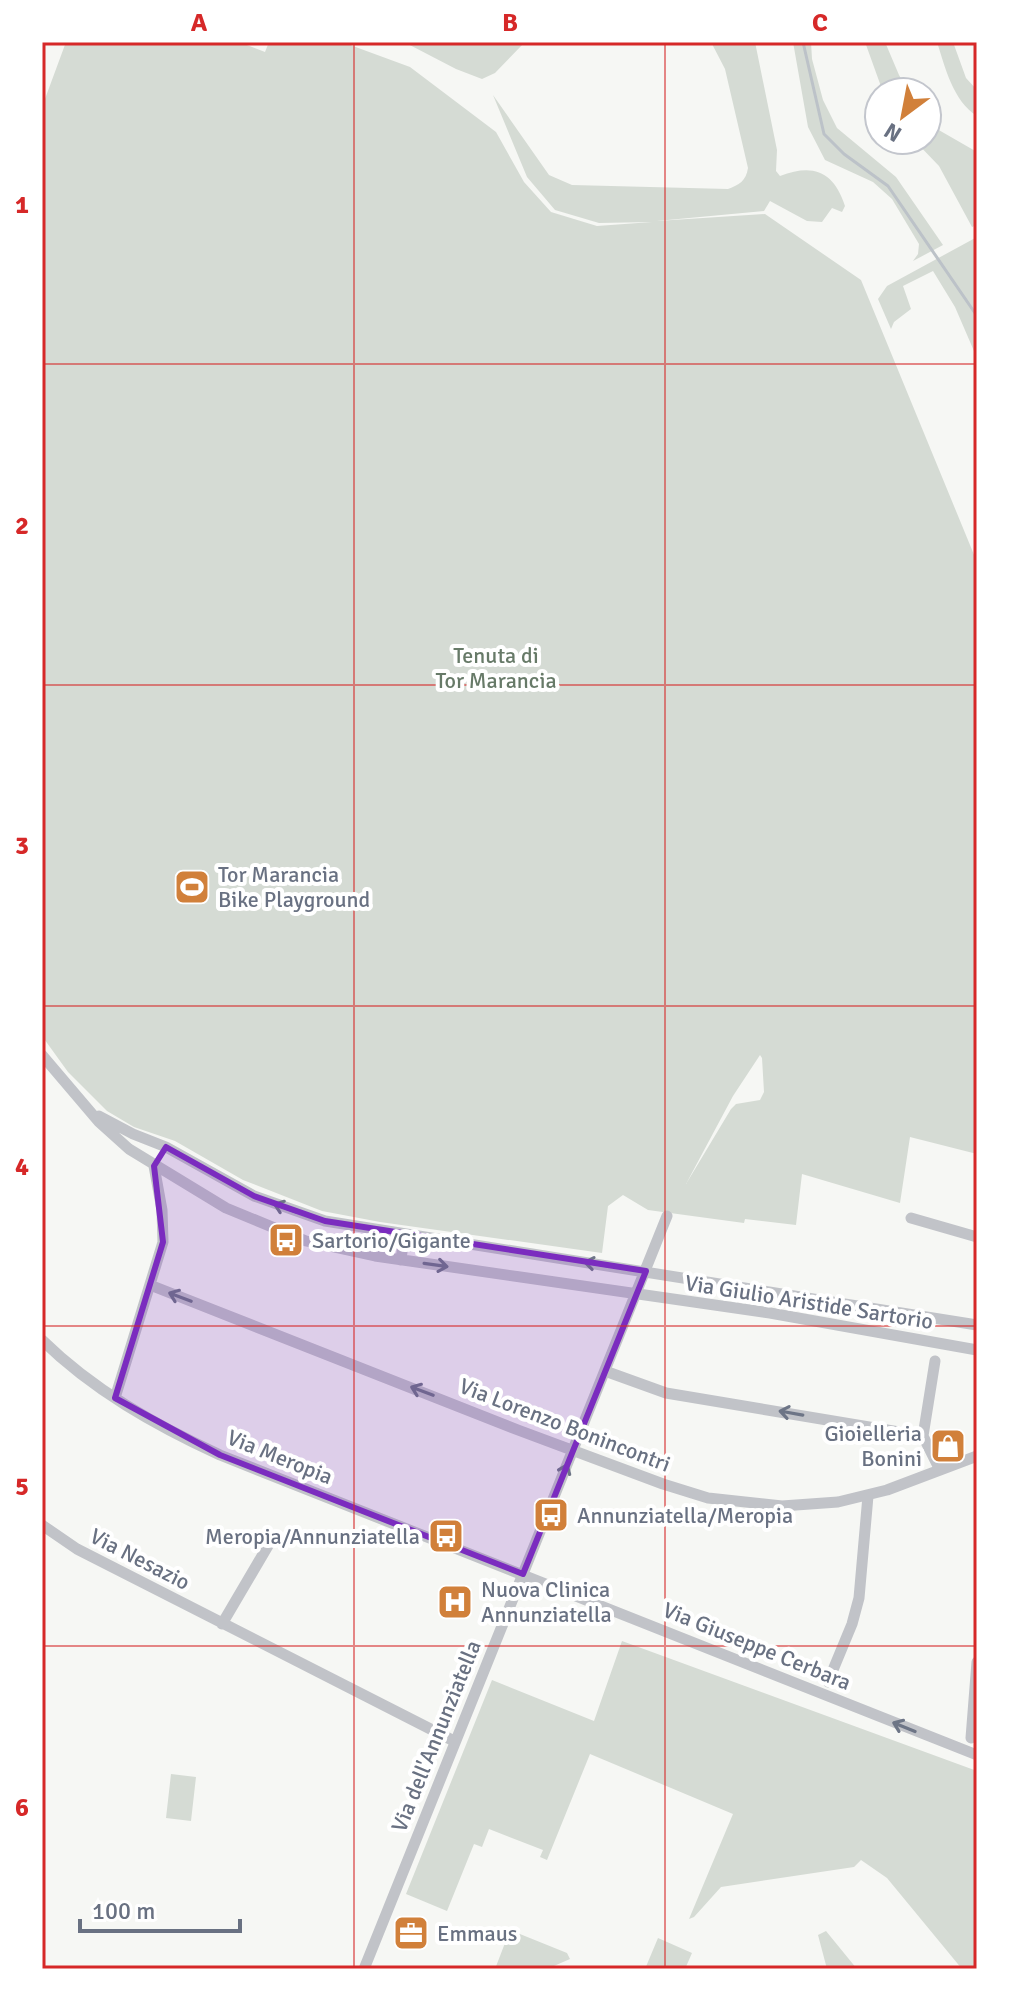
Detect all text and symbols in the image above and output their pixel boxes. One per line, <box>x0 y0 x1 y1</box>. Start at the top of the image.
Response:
text: A <box>191 7 208 39</box>
text: B <box>502 7 518 39</box>
text: C <box>812 7 828 39</box>
north arrow <box>863 76 943 156</box>
text: N <box>879 117 906 148</box>
text: 1 <box>15 189 29 221</box>
text: 2 <box>15 510 29 542</box>
park label: Tenuta di Tor Marancia <box>435 642 557 694</box>
text: 3 <box>15 830 29 862</box>
place label: Tor Marancia Bike Playground <box>218 861 370 913</box>
sports icon: Tor Marancia Bike Playground <box>173 868 211 906</box>
text: 4 <box>15 1151 29 1183</box>
one-way arrow <box>274 1200 298 1214</box>
bus stop icon: Sartorio/Gigante <box>267 1221 305 1259</box>
place label: Sartorio/Gigante <box>312 1227 471 1254</box>
one-way arrow <box>584 1256 609 1271</box>
one-way arrow <box>422 1258 448 1273</box>
street label: Via Giulio Aristide Sartorio <box>683 1269 935 1335</box>
one-way arrow <box>168 1288 193 1303</box>
street label: Via Lorenzo Bonincontri <box>456 1372 674 1478</box>
one-way arrow <box>410 1383 435 1397</box>
one-way arrow <box>779 1405 804 1420</box>
place label: Gioielleria Bonini <box>824 1420 922 1472</box>
street label: Via Meropia <box>223 1424 337 1490</box>
shop icon: Gioielleria Bonini <box>929 1427 967 1465</box>
one-way arrow <box>556 1463 571 1488</box>
text: 5 <box>15 1471 29 1503</box>
bus stop icon: Annunziatella/Meropia <box>532 1496 570 1534</box>
place label: Annunziatella/Meropia <box>577 1502 793 1529</box>
bus stop icon: Meropia/Annunziatella <box>427 1517 465 1555</box>
street label: Via Nesazio <box>86 1522 194 1596</box>
place label: Meropia/Annunziatella <box>205 1523 420 1550</box>
place label: Nuova Clinica Annunziatella <box>481 1576 612 1628</box>
hospital icon: Nuova Clinica Annunziatella <box>436 1583 474 1621</box>
street label: Via Giuseppe Cerbara <box>659 1596 855 1696</box>
street label: Via dell'Annunziatella <box>385 1636 487 1836</box>
one-way arrow <box>892 1718 917 1733</box>
text: 6 <box>15 1792 29 1824</box>
scale bar <box>80 1883 240 1933</box>
text: 100 m <box>92 1896 155 1926</box>
office icon: Emmaus <box>392 1914 430 1952</box>
place label: Emmaus <box>437 1920 517 1947</box>

